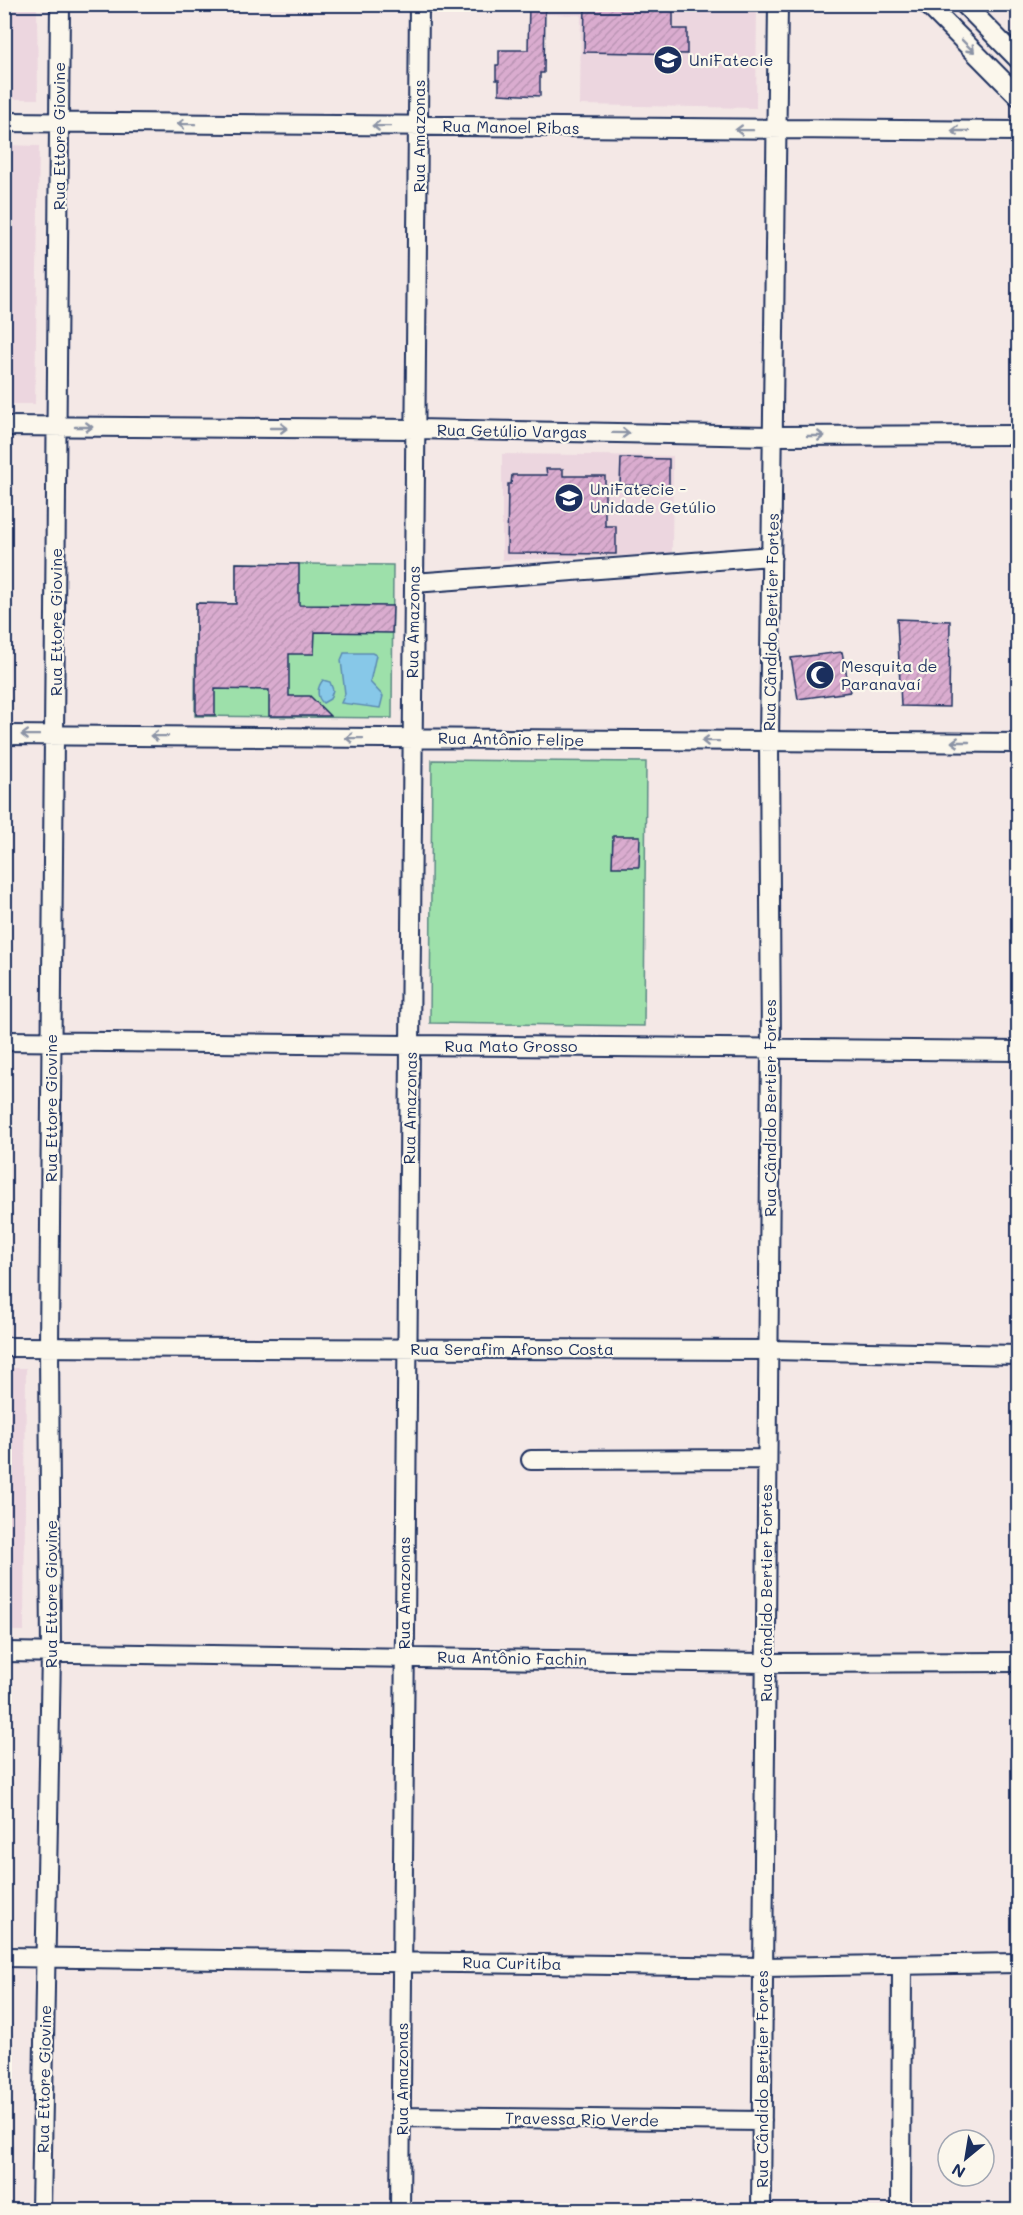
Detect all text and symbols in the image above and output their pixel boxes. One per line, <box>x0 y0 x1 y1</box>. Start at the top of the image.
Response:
one-way arrow <box>961 39 976 53</box>
school or university icon: UniFatecie <box>652 44 684 76</box>
place label: UniFatecie <box>689 49 774 70</box>
street label: Rua Ettore Giovine <box>48 62 69 210</box>
street label: Rua Amazonas <box>408 80 429 192</box>
street label: Rua Manoel Ribas <box>442 115 580 138</box>
one-way arrow <box>177 118 197 130</box>
one-way arrow <box>372 120 392 132</box>
one-way arrow <box>735 124 755 136</box>
one-way arrow <box>951 125 971 137</box>
street label: Rua Getúlio Vargas <box>437 419 587 442</box>
one-way arrow <box>73 421 93 433</box>
one-way arrow <box>268 422 288 434</box>
one-way arrow <box>610 427 630 439</box>
one-way arrow <box>805 430 825 441</box>
place label: UniFatecie - Unidade Getúlio <box>590 478 716 517</box>
school or university icon: UniFatecie - Unidade Getúlio <box>553 482 585 514</box>
street label: Rua Cândido Bertier Fortes <box>758 513 783 731</box>
street label: Rua Ettore Giovine <box>45 548 66 696</box>
street label: Rua Amazonas <box>401 565 424 679</box>
place label: Mesquita de Paranavaí <box>841 655 938 694</box>
mosque icon: Mesquita de Paranavaí <box>804 659 836 691</box>
street label: Rua Antônio Felipe <box>438 727 584 750</box>
one-way arrow <box>20 729 40 741</box>
one-way arrow <box>149 730 169 742</box>
one-way arrow <box>344 732 364 744</box>
one-way arrow <box>701 735 721 747</box>
one-way arrow <box>951 737 971 748</box>
street label: Rua Cândido Bertier Fortes <box>759 999 780 1217</box>
street label: Rua Ettore Giovine <box>40 1034 61 1182</box>
street label: Rua Mato Grosso <box>445 1035 577 1056</box>
street label: Rua Amazonas <box>398 1051 421 1165</box>
street label: Rua Serafim Afonso Costa <box>410 1338 614 1359</box>
street label: Rua Cândido Bertier Fortes <box>755 1484 776 1702</box>
street label: Rua Ettore Giovine <box>40 1520 61 1668</box>
street label: Rua Amazonas <box>393 1537 414 1649</box>
street label: Rua Antônio Fachin <box>437 1646 587 1669</box>
street label: Rua Curitiba <box>462 1951 562 1974</box>
street label: Rua Cândido Bertier Fortes <box>751 1970 772 2188</box>
street label: Rua Ettore Giovine <box>32 2005 55 2153</box>
street label: Rua Amazonas <box>391 2023 412 2135</box>
street label: Travessa Rio Verde <box>505 2107 659 2130</box>
north arrow <box>936 2128 996 2188</box>
text: N <box>948 2159 969 2184</box>

